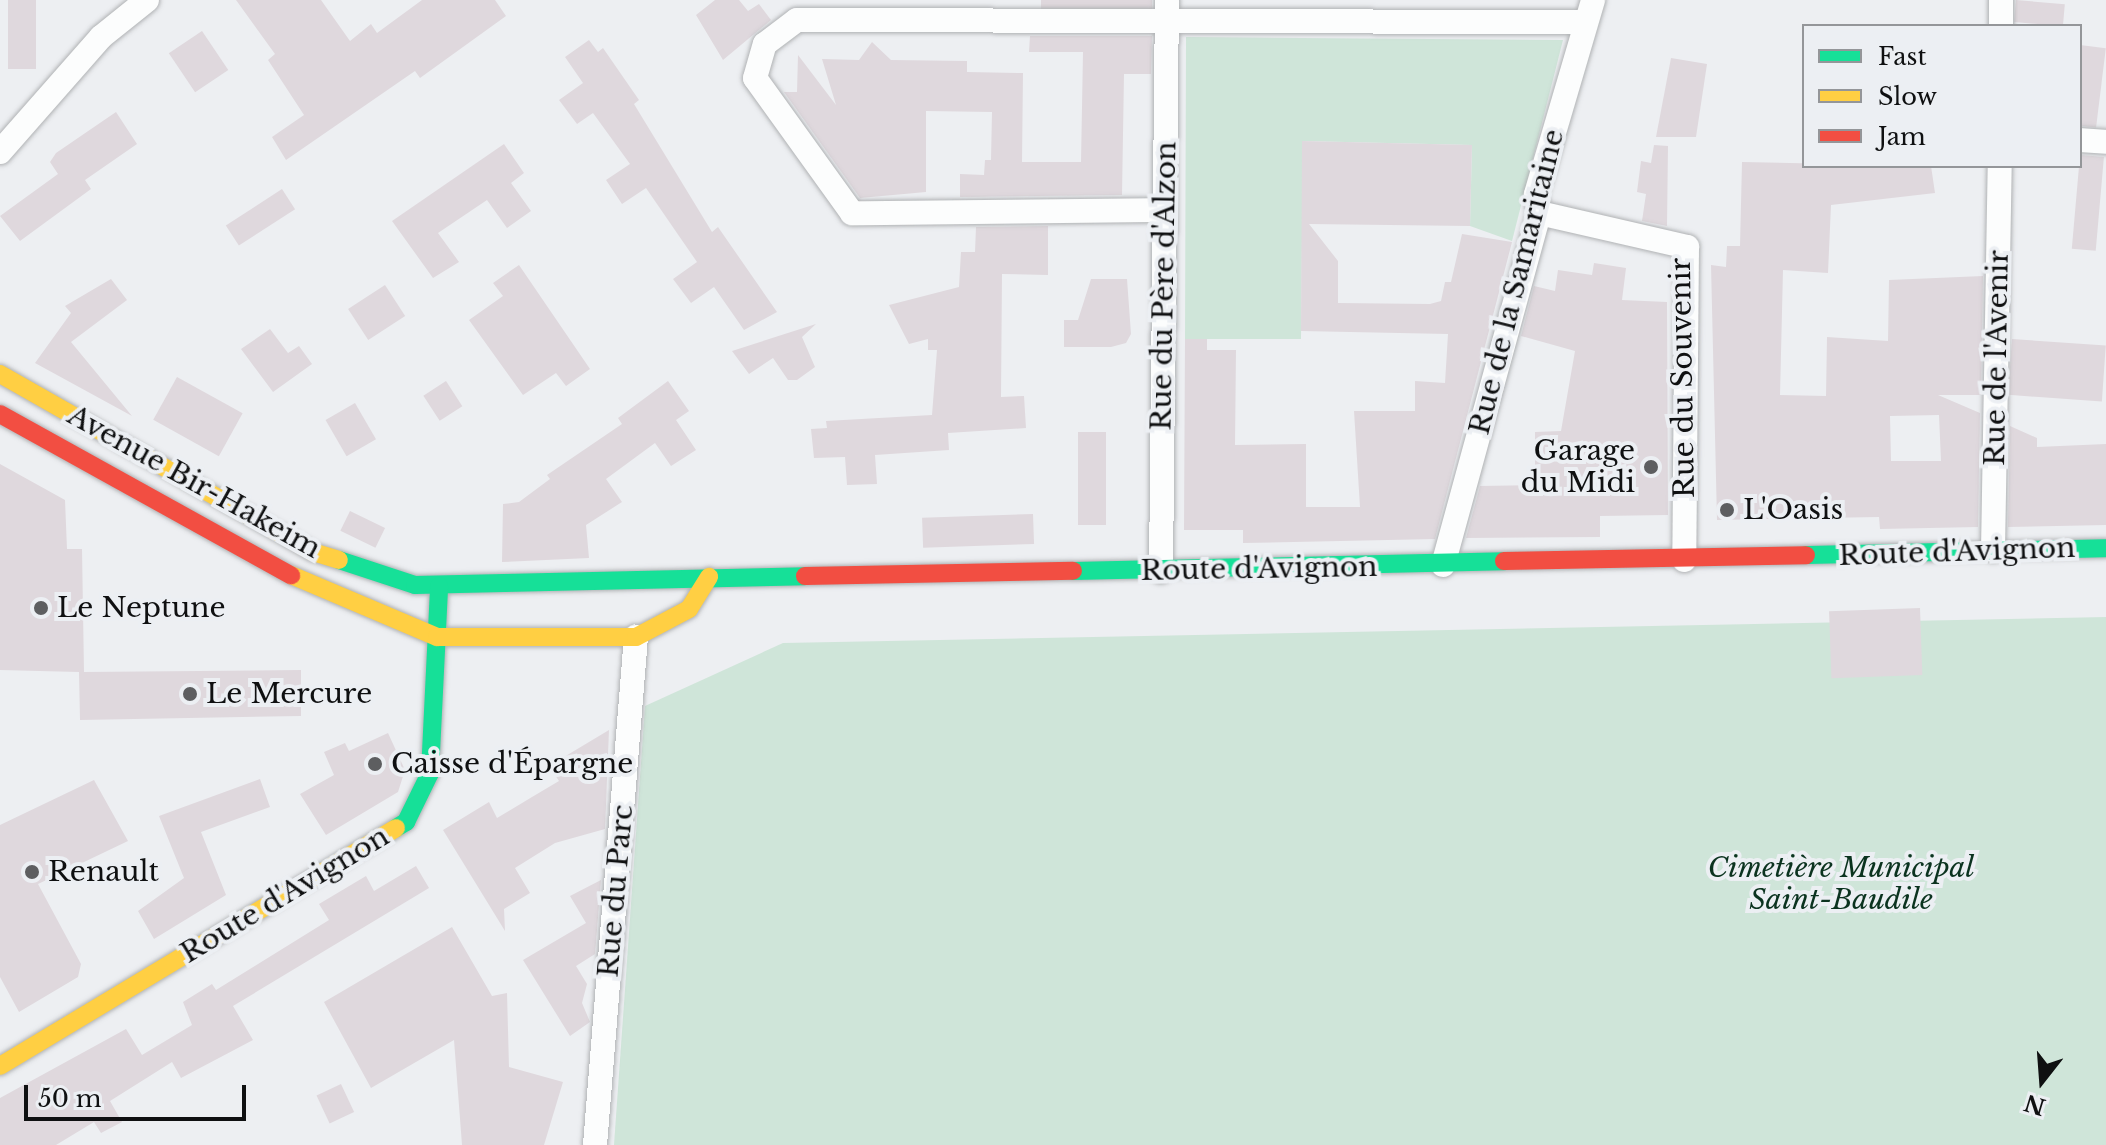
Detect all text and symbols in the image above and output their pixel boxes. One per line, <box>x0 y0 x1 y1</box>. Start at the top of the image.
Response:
legend <box>1802 24 2082 168</box>
text: Fast <box>1878 42 1926 71</box>
text: Slow <box>1878 82 1937 111</box>
text: Jam <box>1878 122 1926 151</box>
street label: Rue de la Samaritaine <box>1463 126 1571 438</box>
street label: Rue du Père d'Alzon <box>1145 141 1183 431</box>
street label: Rue de l'Avenir <box>1978 250 2016 466</box>
street label: Rue du Souvenir <box>1664 258 1702 498</box>
street label: Avenue Bir-Hakeim <box>62 398 326 566</box>
place label: Garage du Midi <box>1521 434 1635 500</box>
marker: Garage du Midi <box>1642 458 1660 476</box>
place label: L'Oasis <box>1743 493 1843 527</box>
marker: L'Oasis <box>1718 501 1736 519</box>
street label: Route d'Avignon <box>1838 531 2076 573</box>
street label: Route d'Avignon <box>1140 550 1378 588</box>
place label: Le Neptune <box>57 591 226 625</box>
marker: Le Neptune <box>32 599 50 617</box>
place label: Le Mercure <box>206 677 372 711</box>
marker: Le Mercure <box>181 685 199 703</box>
place label: Caisse d'Épargne <box>391 747 633 781</box>
marker: Caisse d'Épargne <box>366 755 384 773</box>
street label: Rue du Parc <box>592 803 640 979</box>
street label: Route d'Avignon <box>175 820 395 970</box>
park label: Cimetière Municipal Saint-Baudile <box>1708 851 1974 917</box>
place label: Renault <box>48 855 159 889</box>
marker: Renault <box>23 863 41 881</box>
north arrow <box>2002 1041 2082 1121</box>
scale bar <box>28 1069 250 1119</box>
text: 50 m <box>38 1084 101 1113</box>
text: N <box>2021 1088 2049 1120</box>

